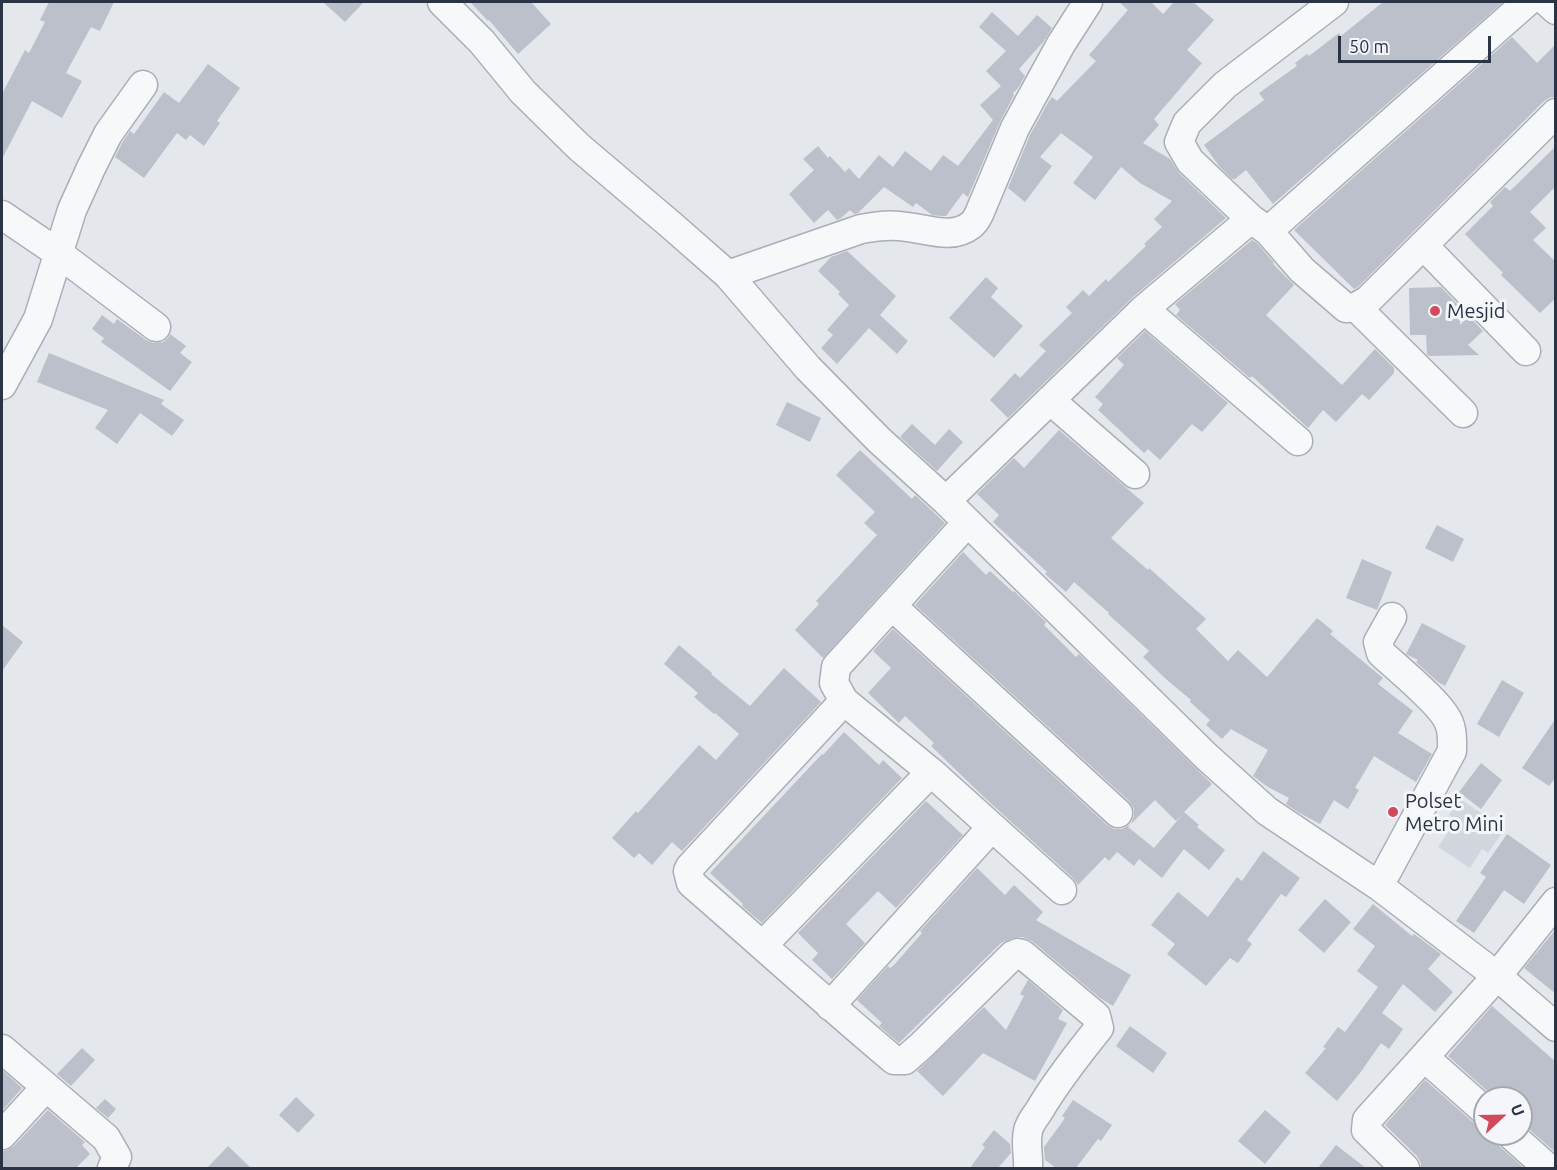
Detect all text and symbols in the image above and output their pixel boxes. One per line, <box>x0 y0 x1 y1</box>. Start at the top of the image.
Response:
scale bar <box>1341 24 1494 62</box>
text: 50 m <box>1349 36 1389 56</box>
place label: Mesjid <box>1447 299 1506 323</box>
marker: Mesjid <box>1428 304 1442 318</box>
place label: Polset Metro Mini <box>1405 789 1504 836</box>
marker: Polset Metro Mini <box>1386 805 1400 819</box>
north arrow <box>1473 1086 1533 1146</box>
text: U <box>1507 1101 1528 1119</box>

